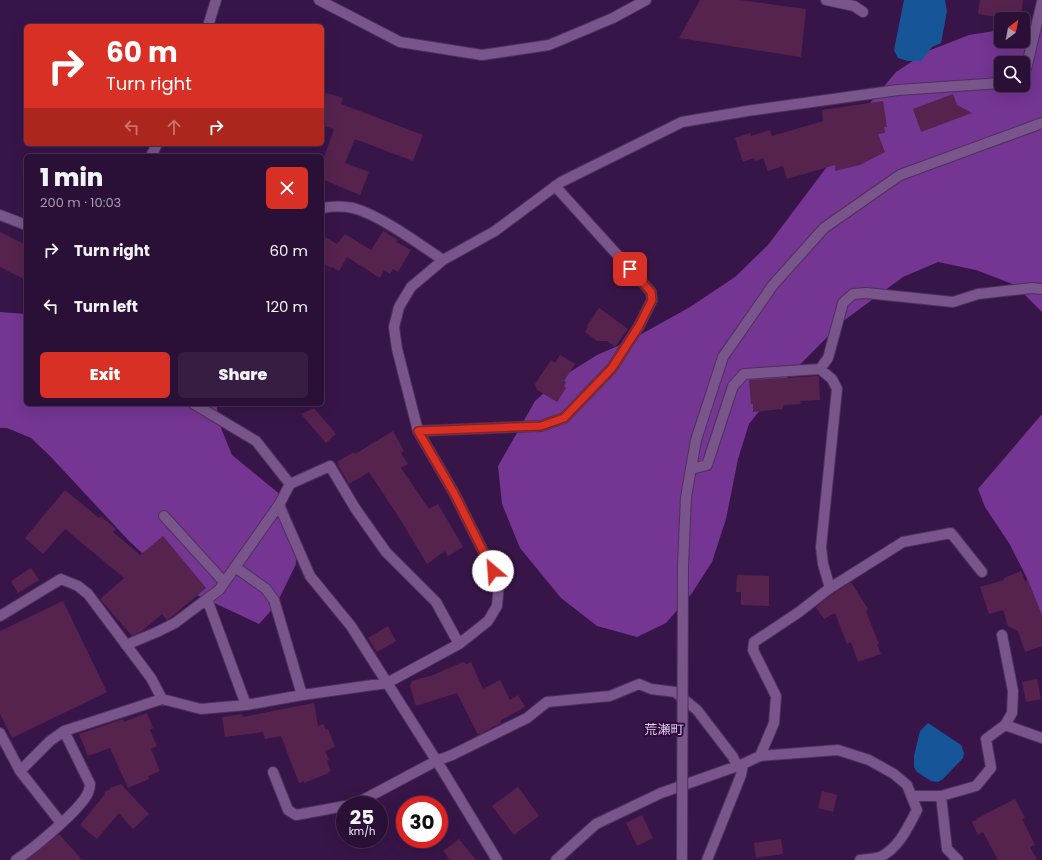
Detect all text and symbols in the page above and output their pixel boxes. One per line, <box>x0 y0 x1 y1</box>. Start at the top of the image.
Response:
north arrow <box>994 12 1030 48</box>
map controls <box>994 12 1030 92</box>
text: 60 m <box>106 33 178 72</box>
icon: right <box>40 40 92 92</box>
button: search <box>994 56 1030 92</box>
text: Turn right <box>106 71 192 96</box>
icon: left <box>121 116 143 138</box>
icon: ahead <box>163 116 185 138</box>
icon: right <box>205 116 227 138</box>
text: 1 min <box>40 161 103 194</box>
button: close <box>266 167 308 209</box>
text: 200 m · 10:03 <box>40 193 121 212</box>
icon: right <box>40 239 62 261</box>
text: Turn right <box>74 240 150 261</box>
text: 60 m <box>270 240 308 261</box>
pin <box>613 252 647 286</box>
icon: arrive <box>619 258 641 280</box>
icon: left <box>40 295 62 317</box>
text: Turn left <box>74 296 138 317</box>
text: 120 m <box>266 296 308 317</box>
button: Exit <box>40 352 170 398</box>
button: Share <box>178 352 308 398</box>
position arrow <box>472 550 514 592</box>
district label: 荒瀬町 <box>644 720 684 739</box>
speed limit sign: 30 <box>396 796 448 848</box>
text: 25 <box>350 803 374 831</box>
text: km/h <box>349 824 375 839</box>

